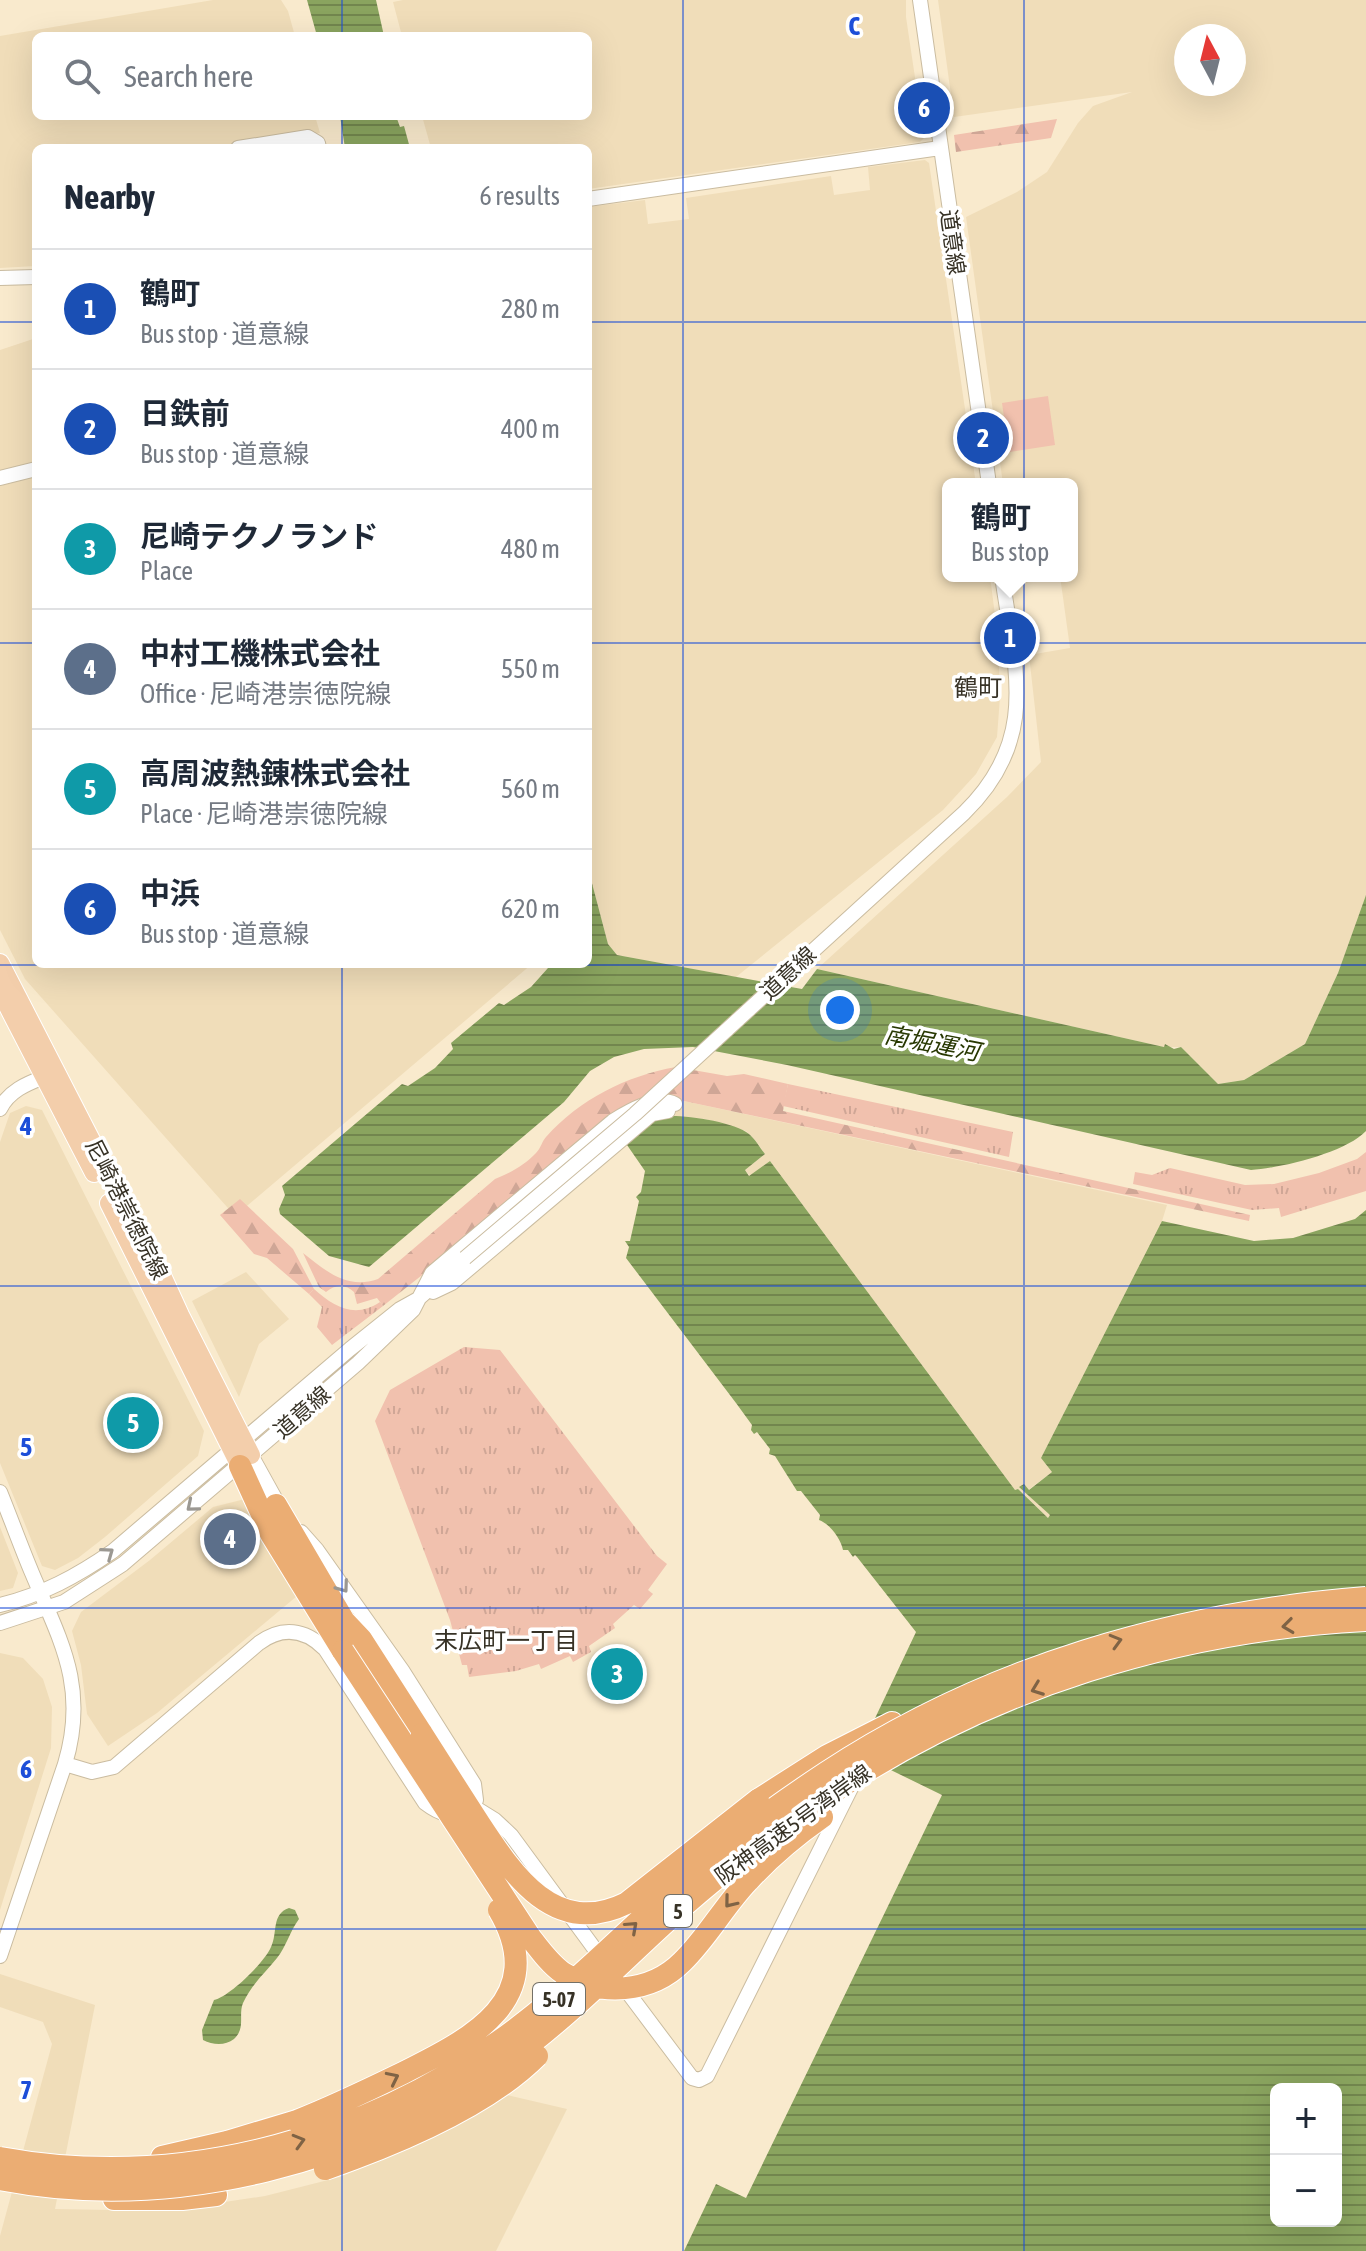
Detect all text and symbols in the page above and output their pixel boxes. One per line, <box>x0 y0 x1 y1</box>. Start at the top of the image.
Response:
text: C <box>848 11 860 41</box>
north arrow <box>1174 24 1246 96</box>
search box <box>32 32 592 120</box>
icon: search <box>60 54 104 98</box>
text: Search here <box>124 59 253 93</box>
pin: 6 <box>898 78 950 138</box>
text: Nearby <box>64 177 155 216</box>
text: 6 results <box>479 181 560 211</box>
street label: 道意線 <box>936 208 970 276</box>
text: 鶴町 <box>140 276 200 310</box>
text: 1 <box>84 294 96 324</box>
text: 280 m <box>501 294 560 324</box>
text: Bus stop · 道意線 <box>140 319 309 349</box>
text: 日鉄前 <box>140 396 230 430</box>
pin: 2 <box>957 408 1009 468</box>
text: 2 <box>84 414 96 444</box>
text: 400 m <box>501 414 560 444</box>
text: Bus stop · 道意線 <box>140 439 309 469</box>
popup <box>942 478 1078 582</box>
text: 鶴町 <box>971 500 1031 534</box>
text: 尼崎テクノランド <box>140 519 378 553</box>
text: 3 <box>84 534 96 564</box>
text: 480 m <box>501 534 560 564</box>
text: Bus stop <box>971 537 1049 567</box>
text: Place <box>140 556 193 586</box>
pin: 1 <box>984 608 1036 668</box>
text: 中村工機株式会社 <box>140 636 380 670</box>
text: 4 <box>84 654 96 684</box>
text: 550 m <box>501 654 560 684</box>
district label: 鶴町 <box>954 674 1002 701</box>
text: Office · 尼崎港崇徳院線 <box>140 679 391 709</box>
text: 高周波熱錬株式会社 <box>140 756 410 790</box>
text: 5 <box>84 774 96 804</box>
text: 560 m <box>501 774 560 804</box>
text: Place · 尼崎港崇徳院線 <box>140 799 388 829</box>
text: 中浜 <box>140 876 200 910</box>
text: 6 <box>84 894 96 924</box>
text: 620 m <box>501 894 560 924</box>
text: Bus stop · 道意線 <box>140 919 309 949</box>
street label: 道意線 <box>755 941 821 1005</box>
your location <box>820 990 860 1030</box>
water label: 南堀運河 <box>882 1021 986 1066</box>
text: 4 <box>19 1111 32 1141</box>
street label: 尼崎港崇徳院線 <box>80 1134 174 1284</box>
street label: 道意線 <box>269 1381 335 1443</box>
pin: 5 <box>107 1393 159 1453</box>
text: 5 <box>20 1432 32 1462</box>
one-way arrow <box>187 1496 201 1511</box>
pin: 4 <box>204 1509 256 1569</box>
one-way arrow <box>99 1549 114 1563</box>
one-way arrow <box>333 1578 347 1593</box>
one-way arrow <box>1281 1618 1294 1635</box>
district label: 末広町一丁目 <box>434 1627 578 1654</box>
one-way arrow <box>1109 1634 1123 1650</box>
pin: 3 <box>591 1644 643 1704</box>
one-way arrow <box>1031 1679 1045 1696</box>
text: 6 <box>20 1754 32 1784</box>
street label: 阪神高速5号湾岸線 <box>710 1759 876 1889</box>
one-way arrow <box>726 1893 740 1908</box>
road number: 5 <box>664 1895 692 1927</box>
one-way arrow <box>622 1922 637 1936</box>
road number: 5-07 <box>533 1983 585 2015</box>
one-way arrow <box>385 2072 400 2087</box>
text: 7 <box>20 2075 32 2105</box>
map controls <box>1270 2083 1342 2227</box>
button: + <box>1270 2083 1342 2155</box>
one-way arrow <box>291 2133 305 2150</box>
button: − <box>1270 2155 1342 2227</box>

